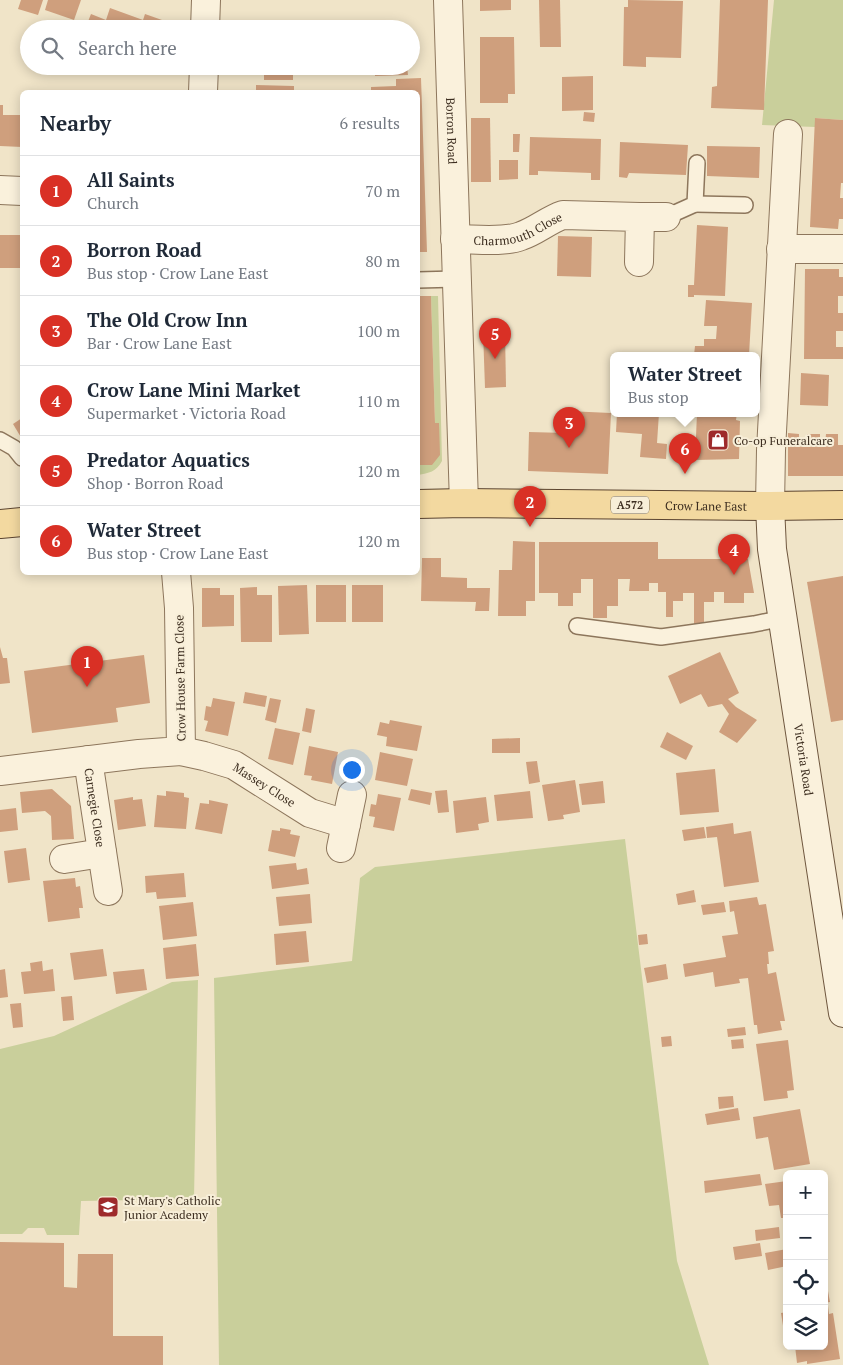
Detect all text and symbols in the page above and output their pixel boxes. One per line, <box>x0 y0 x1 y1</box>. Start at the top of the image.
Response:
search box <box>20 20 420 75</box>
icon: search <box>38 34 66 62</box>
text: Search here <box>78 35 177 60</box>
street label: Borron Road <box>444 97 461 165</box>
text: Nearby <box>40 109 111 137</box>
text: 6 results <box>340 112 400 134</box>
text: All Saints <box>87 167 175 192</box>
text: 1 <box>51 180 61 202</box>
text: 70 m <box>365 180 400 202</box>
text: Church <box>87 192 139 214</box>
street label: Charmouth Close <box>473 209 564 248</box>
text: Borron Road <box>87 237 202 262</box>
text: 2 <box>51 250 61 272</box>
text: 80 m <box>365 250 400 272</box>
text: Bus stop · Crow Lane East <box>87 262 268 284</box>
text: The Old Crow Inn <box>87 307 248 332</box>
pin: 5 <box>479 318 511 359</box>
text: 3 <box>51 320 61 342</box>
text: 100 m <box>357 320 400 342</box>
text: Bar · Crow Lane East <box>87 332 232 354</box>
popup <box>610 352 760 417</box>
text: Water Street <box>628 361 742 386</box>
text: Crow Lane Mini Market <box>87 377 301 402</box>
text: Bus stop <box>628 386 688 408</box>
text: 4 <box>51 390 61 412</box>
text: 110 m <box>357 390 400 412</box>
text: Supermarket · Victoria Road <box>87 402 286 424</box>
pin: 3 <box>553 407 585 448</box>
shop icon: Co-op Funeralcare <box>706 428 730 452</box>
pin: 6 <box>669 433 701 474</box>
place label: Co-op Funeralcare <box>734 433 833 448</box>
text: Predator Aquatics <box>87 447 250 472</box>
text: 5 <box>51 460 61 482</box>
text: 120 m <box>357 460 400 482</box>
text: Shop · Borron Road <box>87 472 223 494</box>
pin: 2 <box>514 486 546 527</box>
road number: A572 <box>611 496 649 514</box>
street label: Crow Lane East <box>665 497 748 513</box>
text: Water Street <box>87 517 201 542</box>
text: 6 <box>51 530 61 552</box>
text: 120 m <box>357 530 400 552</box>
pin: 4 <box>718 534 750 575</box>
text: Bus stop · Crow Lane East <box>87 542 268 564</box>
street label: Crow House Farm Close <box>171 615 189 741</box>
pin: 1 <box>71 646 103 687</box>
street label: Victoria Road <box>791 723 817 797</box>
your location <box>339 757 365 783</box>
street label: Massey Close <box>231 759 299 810</box>
street label: Carnegie Close <box>82 767 109 848</box>
map controls <box>783 1170 828 1350</box>
button: + <box>783 1170 828 1215</box>
place label: St Mary's Catholic Junior Academy <box>124 1193 221 1222</box>
school or university icon: St Mary's Catholic Junior Academy <box>96 1195 120 1219</box>
button: − <box>783 1215 828 1260</box>
button: locate <box>783 1260 828 1305</box>
button: layers <box>783 1305 828 1350</box>

